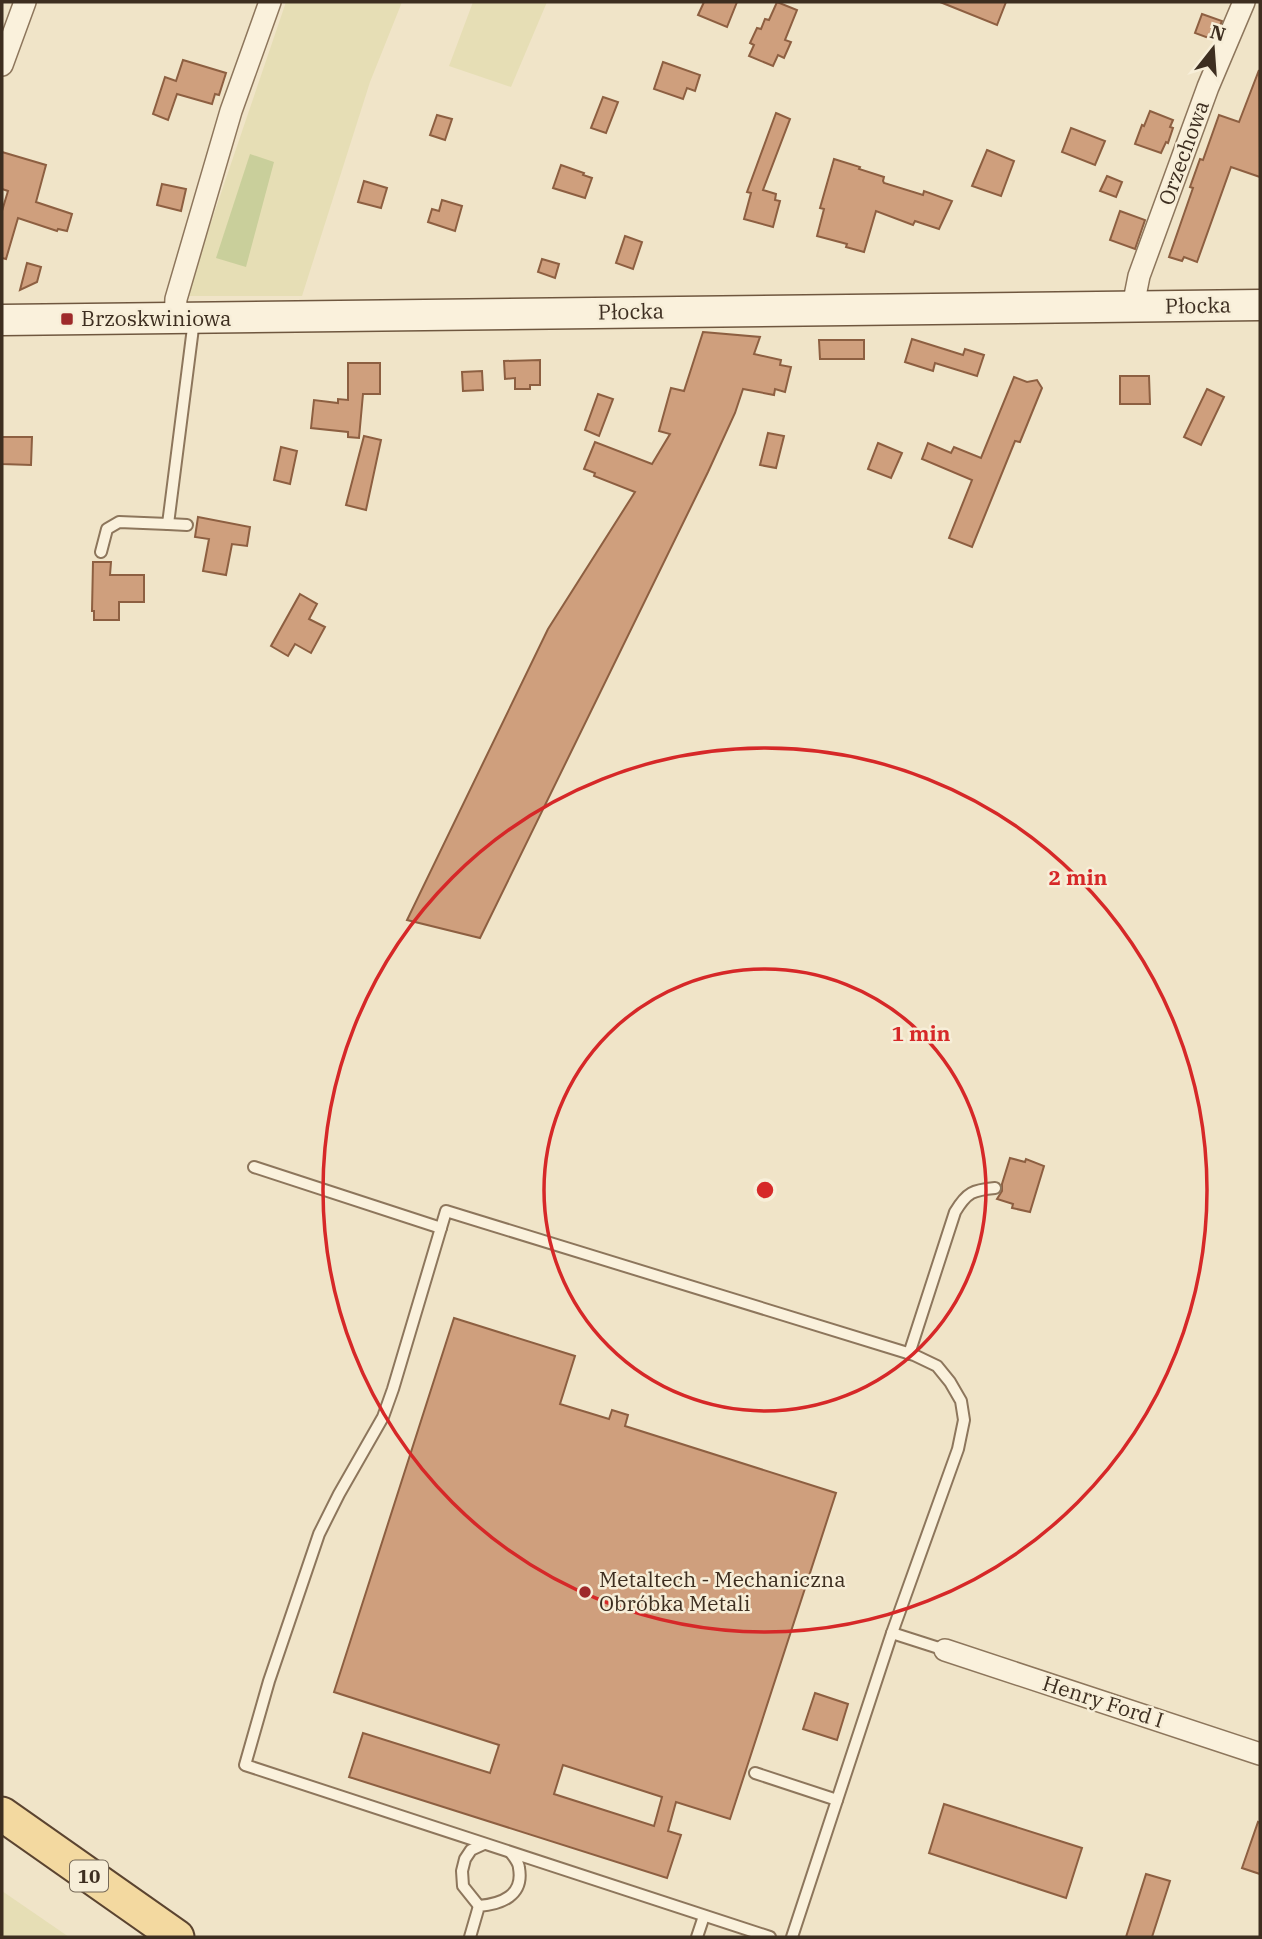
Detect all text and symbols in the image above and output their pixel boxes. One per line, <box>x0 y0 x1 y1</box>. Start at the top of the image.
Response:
north arrow <box>1178 14 1248 84</box>
text: N <box>1207 19 1229 46</box>
street label: Orzechowa <box>1151 97 1215 209</box>
street label: Płocka <box>1165 290 1231 320</box>
street label: Płocka <box>598 296 664 326</box>
place label: Brzoskwiniowa <box>81 304 231 332</box>
marker: Brzoskwiniowa <box>59 311 75 327</box>
text: 2 min <box>1049 863 1107 891</box>
text: 1 min <box>892 1019 950 1047</box>
centre of rings <box>753 1178 777 1202</box>
place label: Metaltech - Mechaniczna Obróbka Metali <box>599 1565 846 1617</box>
marker: Metaltech - Mechaniczna Obróbka Metali <box>577 1584 593 1600</box>
street label: Henry Ford I <box>1039 1668 1167 1734</box>
road number: 10 <box>70 1860 108 1892</box>

